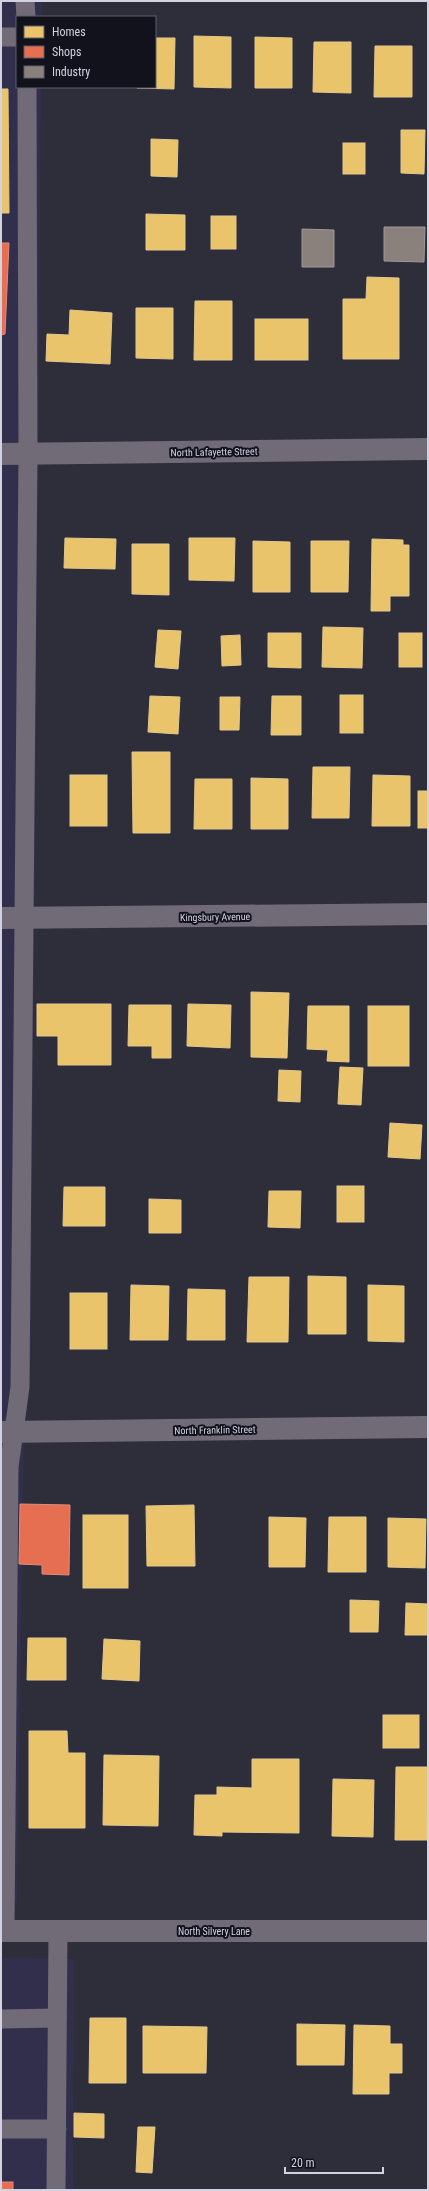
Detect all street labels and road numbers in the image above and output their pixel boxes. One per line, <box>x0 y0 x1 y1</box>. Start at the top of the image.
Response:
street label: North Lafayette Street <box>170 446 258 458</box>
street label: Kingsbury Avenue <box>180 911 251 923</box>
street label: North Franklin Street <box>174 1424 256 1436</box>
street label: North Silvery Lane <box>178 1926 250 1937</box>

